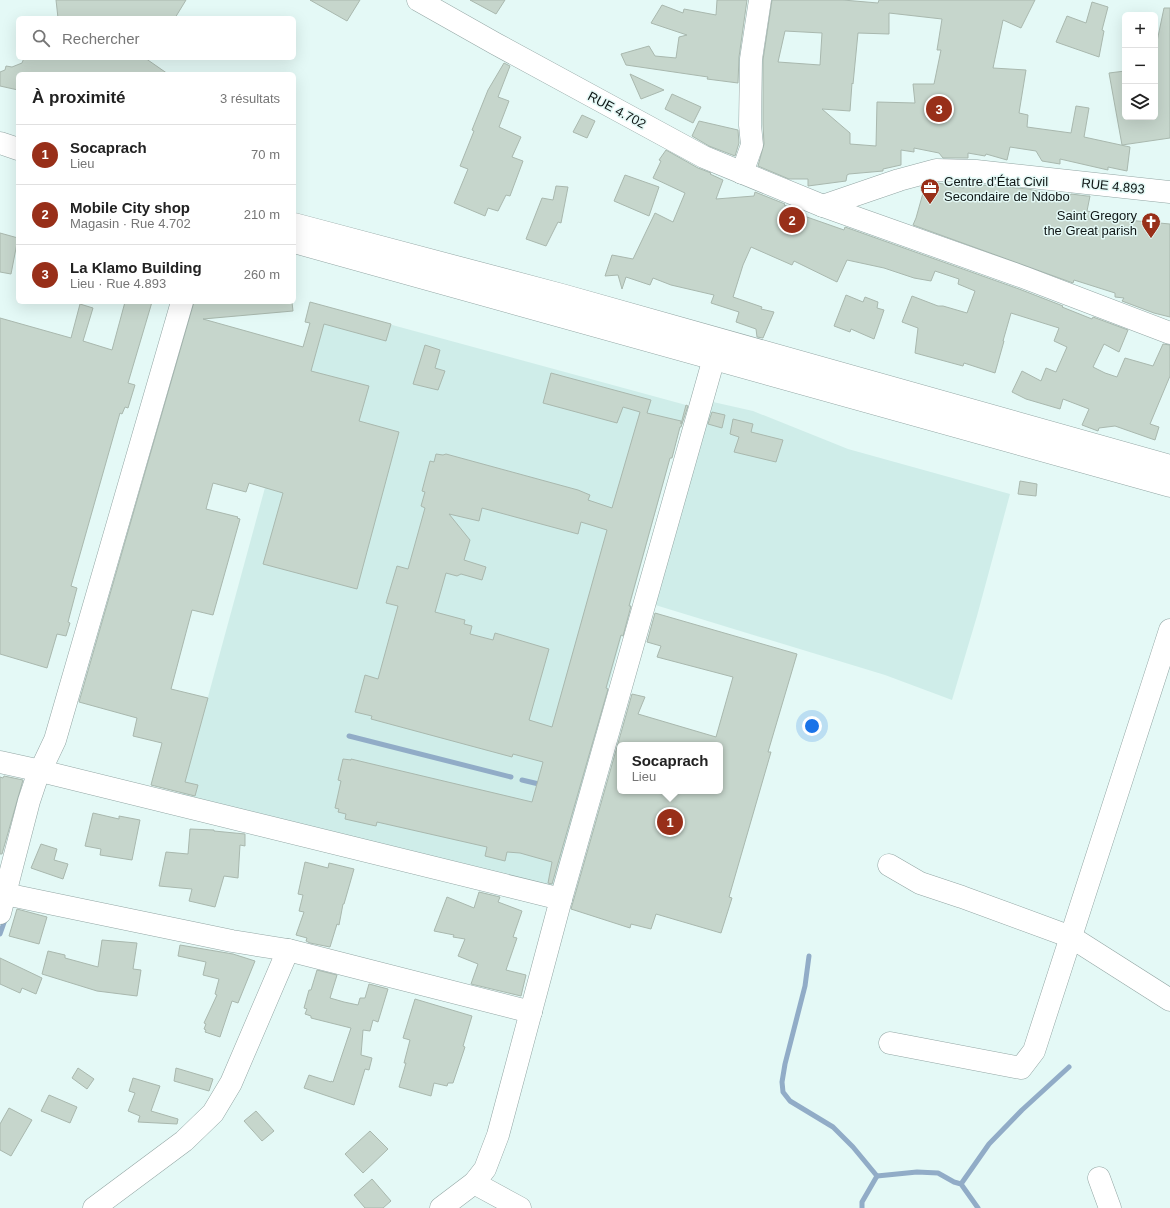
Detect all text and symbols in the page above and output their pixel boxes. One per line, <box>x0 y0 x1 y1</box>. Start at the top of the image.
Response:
map controls <box>1122 12 1158 120</box>
button: + <box>1122 12 1158 48</box>
search box <box>16 16 296 60</box>
icon: search <box>30 27 52 49</box>
text: Rechercher <box>62 30 140 47</box>
button: − <box>1122 48 1158 84</box>
button: layers <box>1122 84 1158 120</box>
text: À proximité <box>32 88 126 107</box>
street label: RUE 4.702 <box>585 88 649 132</box>
text: 3 résultats <box>220 91 280 106</box>
pin: 3 <box>926 94 952 124</box>
text: Socaprach <box>70 139 147 156</box>
text: 1 <box>41 147 49 162</box>
text: 70 m <box>251 147 280 162</box>
text: Lieu <box>70 156 95 171</box>
place label: Centre d’État Civil Secondaire de Ndobo <box>944 174 1070 204</box>
street label: RUE 4.893 <box>1081 175 1145 197</box>
office icon: Centre d’État Civil Secondaire de Ndobo <box>919 177 941 205</box>
text: Mobile City shop <box>70 199 190 216</box>
pin: 2 <box>779 205 805 235</box>
text: 2 <box>41 207 49 222</box>
text: 210 m <box>244 207 280 222</box>
place label: Saint Gregory the Great parish <box>1044 208 1137 238</box>
church icon: Saint Gregory the Great parish <box>1140 211 1162 239</box>
text: Magasin · Rue 4.702 <box>70 216 191 231</box>
text: La Klamo Building <box>70 259 202 276</box>
text: 3 <box>41 267 49 282</box>
text: 260 m <box>244 267 280 282</box>
text: Lieu · Rue 4.893 <box>70 276 166 291</box>
your location <box>802 716 822 736</box>
popup <box>617 742 723 794</box>
text: Socaprach <box>632 752 708 769</box>
text: Lieu <box>632 769 656 784</box>
pin: 1 <box>657 807 683 837</box>

